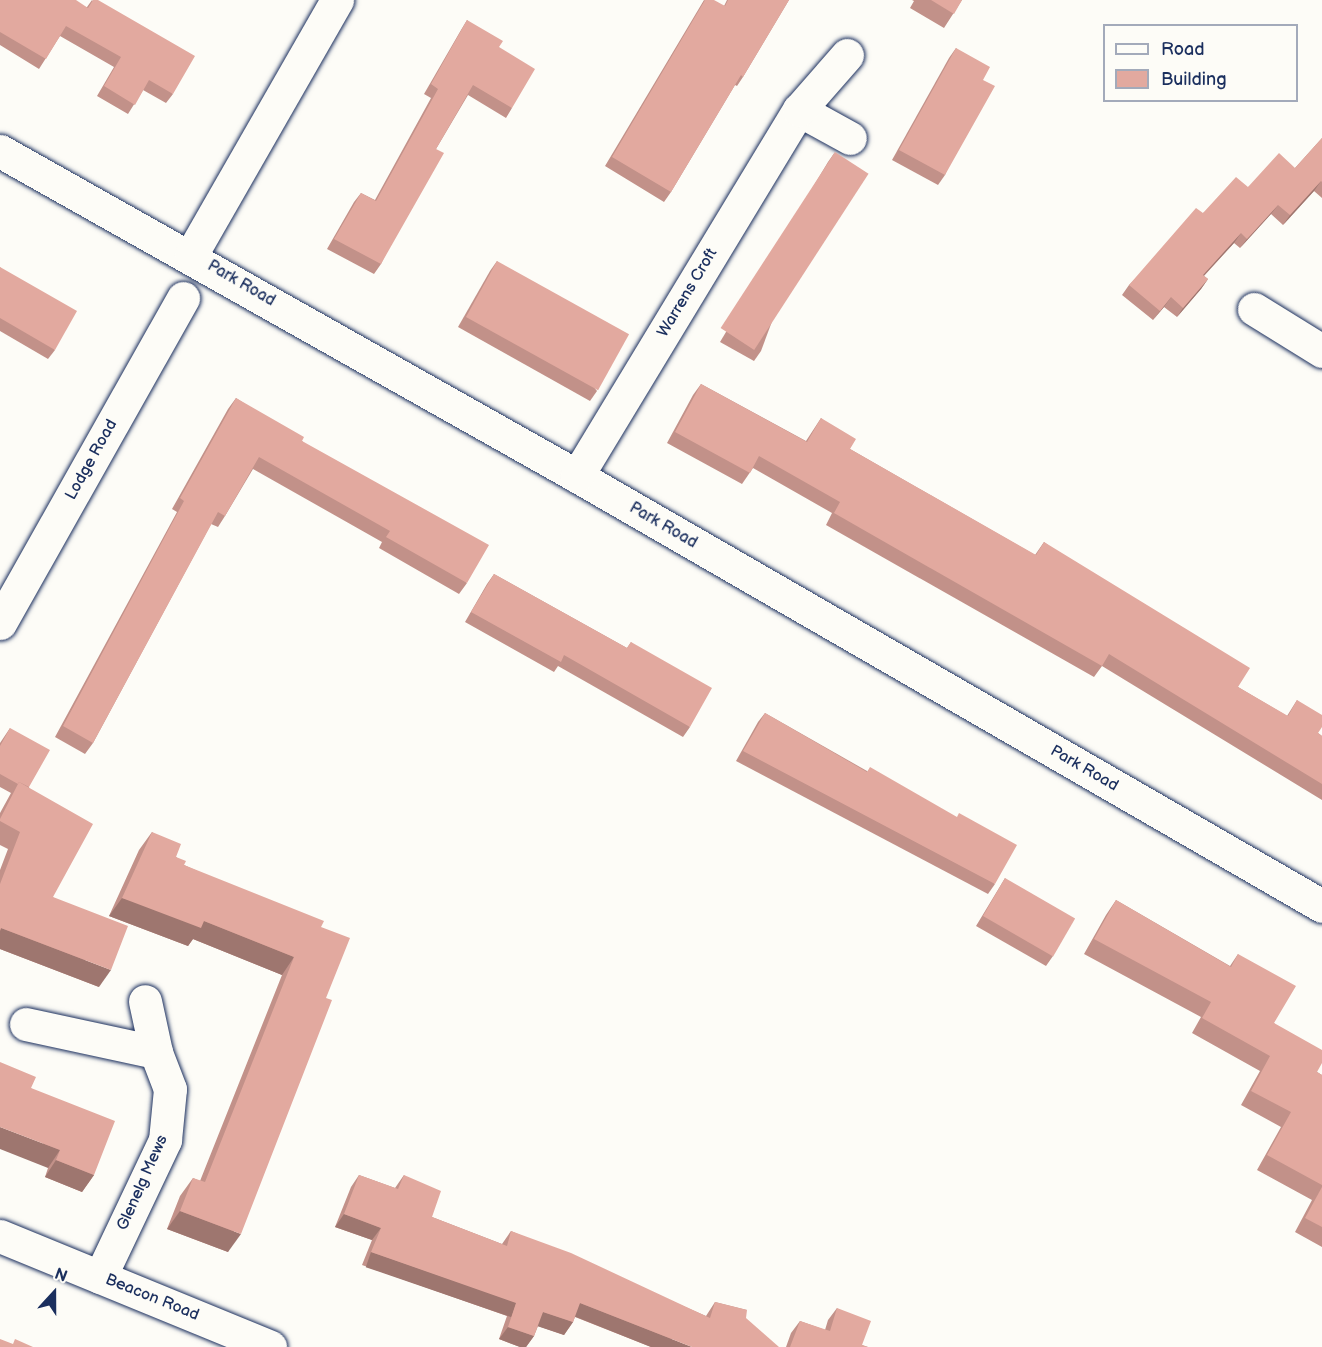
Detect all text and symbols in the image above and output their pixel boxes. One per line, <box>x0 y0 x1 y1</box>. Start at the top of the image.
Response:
legend <box>1103 24 1298 102</box>
text: Road <box>1161 39 1205 60</box>
text: Building <box>1161 69 1227 90</box>
street label: Warrens Croft <box>654 245 722 341</box>
street label: Park Road <box>204 257 278 311</box>
street label: Lodge Road <box>62 417 122 503</box>
street label: Park Road <box>626 499 700 553</box>
street label: Park Road <box>1047 742 1121 796</box>
street label: Glenelg Mews <box>113 1132 173 1234</box>
north arrow <box>24 1263 84 1323</box>
text: N <box>52 1265 70 1287</box>
street label: Beacon Road <box>102 1271 202 1325</box>

